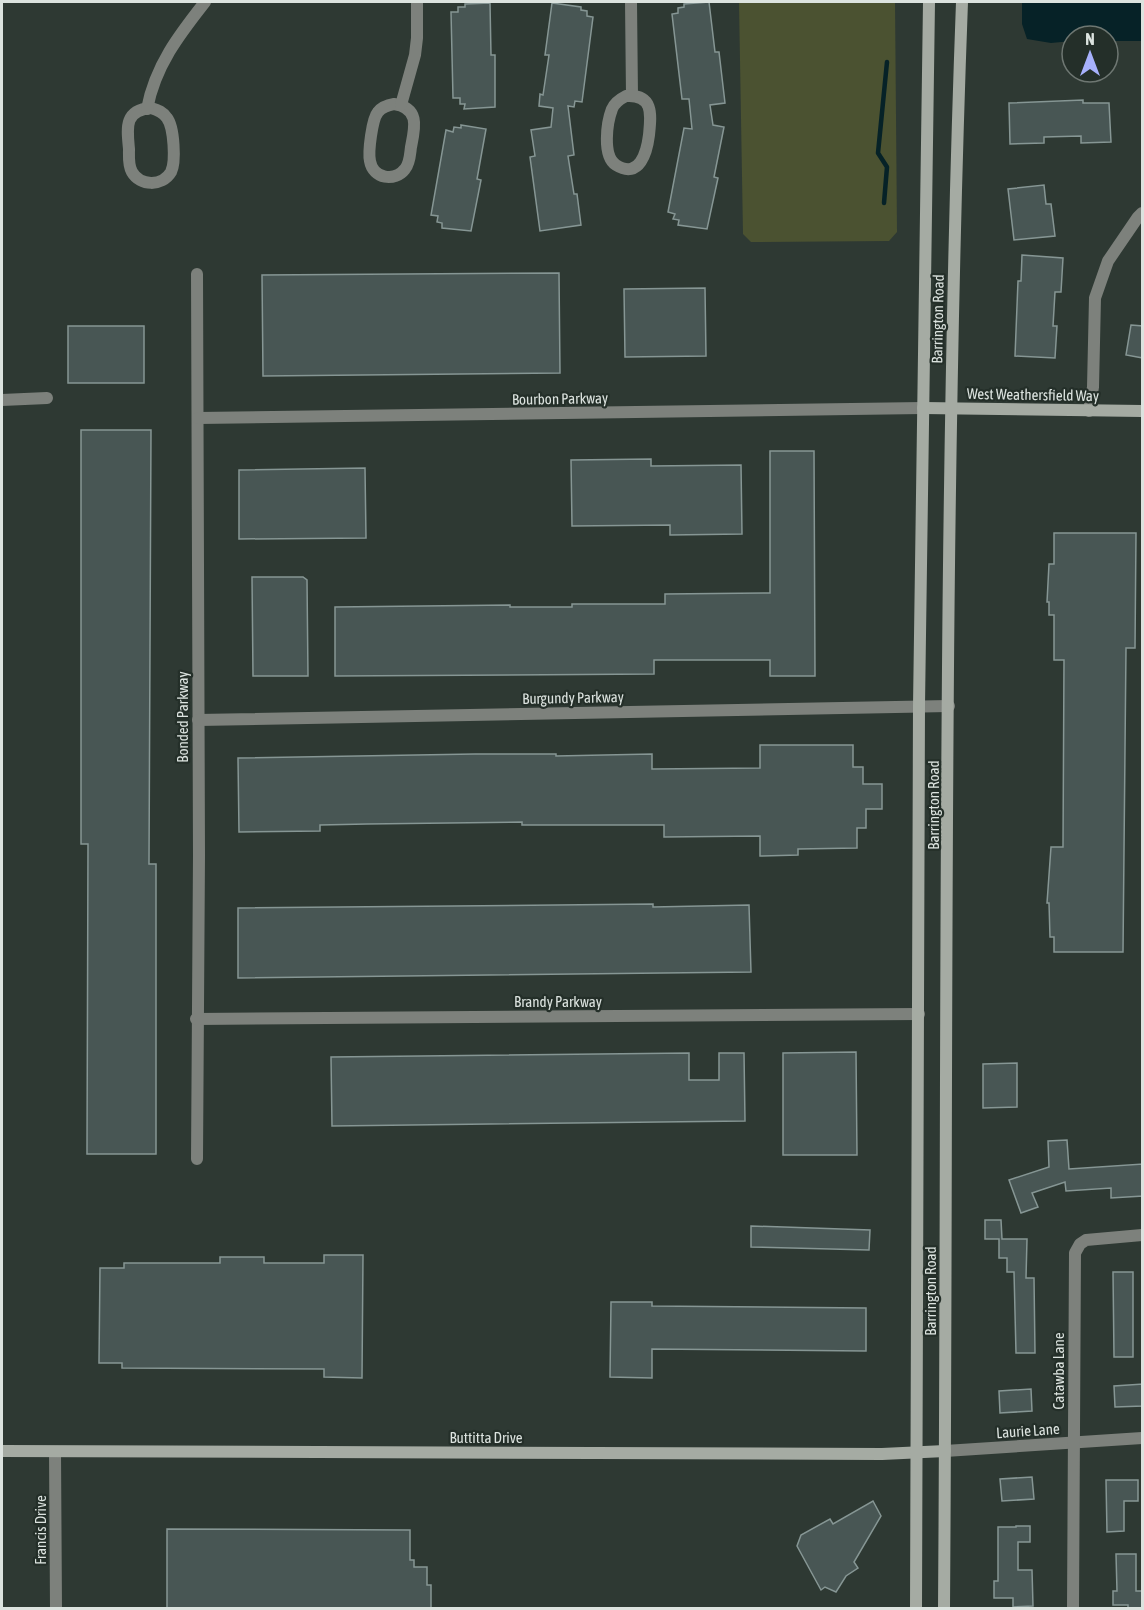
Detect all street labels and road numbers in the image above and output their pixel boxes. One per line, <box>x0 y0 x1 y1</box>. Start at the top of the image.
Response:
street label: Barrington Road <box>928 274 947 364</box>
street label: West Weathersfield Way <box>967 385 1099 404</box>
street label: Bourbon Parkway <box>512 389 608 408</box>
street label: Bonded Parkway <box>174 671 191 763</box>
street label: Burgundy Parkway <box>522 688 624 707</box>
street label: Barrington Road <box>925 760 942 850</box>
street label: Brandy Parkway <box>514 993 602 1010</box>
street label: Barrington Road <box>922 1246 939 1336</box>
street label: Catawba Lane <box>1050 1332 1067 1409</box>
street label: Laurie Lane <box>996 1420 1060 1441</box>
street label: Buttitta Drive <box>449 1429 523 1446</box>
street label: Francis Drive <box>32 1495 49 1565</box>

